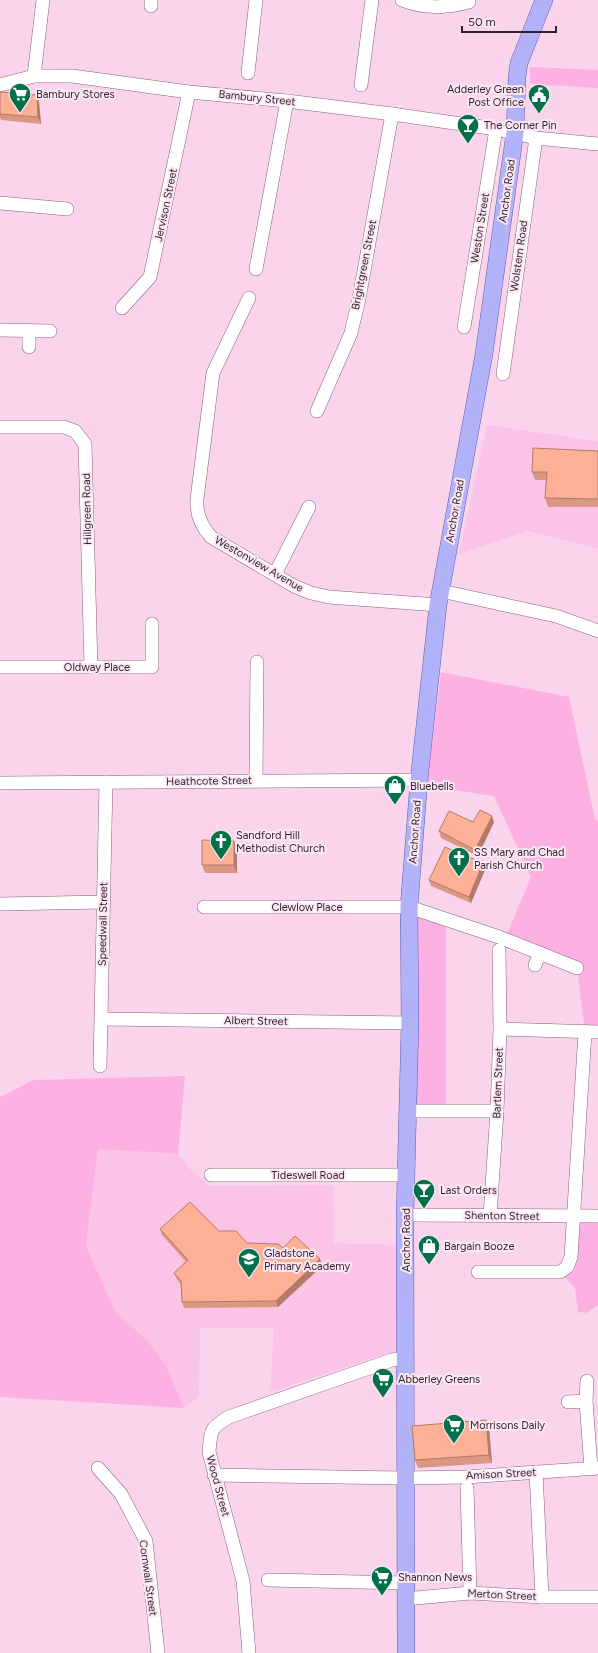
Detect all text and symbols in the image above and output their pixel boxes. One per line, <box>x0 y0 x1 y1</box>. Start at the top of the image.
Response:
scale bar <box>462 8 556 34</box>
text: 50 m <box>468 15 496 29</box>
supermarket icon: Bambury Stores <box>7 81 33 114</box>
public building icon: Adderley Green Post Office <box>526 82 552 115</box>
place label: Adderley Green Post Office <box>447 83 524 109</box>
street label: Bambury Street <box>218 87 296 109</box>
place label: Bambury Stores <box>36 88 115 101</box>
bar icon: The Corner Pin <box>455 112 481 145</box>
place label: The Corner Pin <box>484 119 557 132</box>
street label: Anchor Road <box>496 158 518 224</box>
street label: Jervison Street <box>152 167 180 243</box>
street label: Weston Street <box>468 192 492 264</box>
street label: Brightgreen Street <box>349 219 379 311</box>
street label: Wolstern Road <box>508 219 530 293</box>
street label: Hillgreen Road <box>80 473 94 545</box>
street label: Anchor Road <box>443 478 467 544</box>
street label: Westonview Avenue <box>212 533 306 595</box>
street label: Oldway Place <box>64 661 130 674</box>
shop icon: Bluebells <box>382 773 408 806</box>
street label: Heathcote Street <box>166 774 252 788</box>
place label: Bluebells <box>410 780 454 793</box>
street label: Anchor Road <box>406 800 424 864</box>
church icon: Sandford Hill Methodist Church <box>208 828 234 861</box>
place label: Sandford Hill Methodist Church <box>236 829 325 855</box>
church icon: SS Mary and Chad Parish Church <box>446 845 472 878</box>
place label: SS Mary and Chad Parish Church <box>474 846 564 872</box>
street label: Speedwall Street <box>96 882 110 966</box>
street label: Clewlow Place <box>271 901 343 914</box>
street label: Albert Street <box>224 1014 288 1028</box>
street label: Bartlem Street <box>490 1047 506 1119</box>
street label: Tideswell Road <box>271 1169 345 1182</box>
bar icon: Last Orders <box>411 1177 437 1210</box>
place label: Last Orders <box>440 1184 497 1197</box>
street label: Anchor Road <box>400 1208 413 1272</box>
street label: Shenton Street <box>464 1209 540 1223</box>
shop icon: Bargain Booze <box>416 1233 442 1266</box>
place label: Bargain Booze <box>444 1240 514 1253</box>
school or university icon: Gladstone Primary Academy <box>236 1246 262 1279</box>
place label: Gladstone Primary Academy <box>264 1247 350 1273</box>
supermarket icon: Abberley Greens <box>370 1366 396 1399</box>
place label: Abberley Greens <box>398 1373 480 1386</box>
supermarket icon: Morrisons Daily <box>441 1412 467 1445</box>
place label: Morrisons Daily <box>470 1419 545 1432</box>
street label: Wood Street <box>204 1454 232 1518</box>
street label: Amison Street <box>465 1466 537 1482</box>
street label: Cornwall Street <box>136 1539 160 1617</box>
supermarket icon: Shannon News <box>369 1564 395 1597</box>
place label: Shannon News <box>398 1571 472 1584</box>
street label: Merton Street <box>467 1587 537 1603</box>

